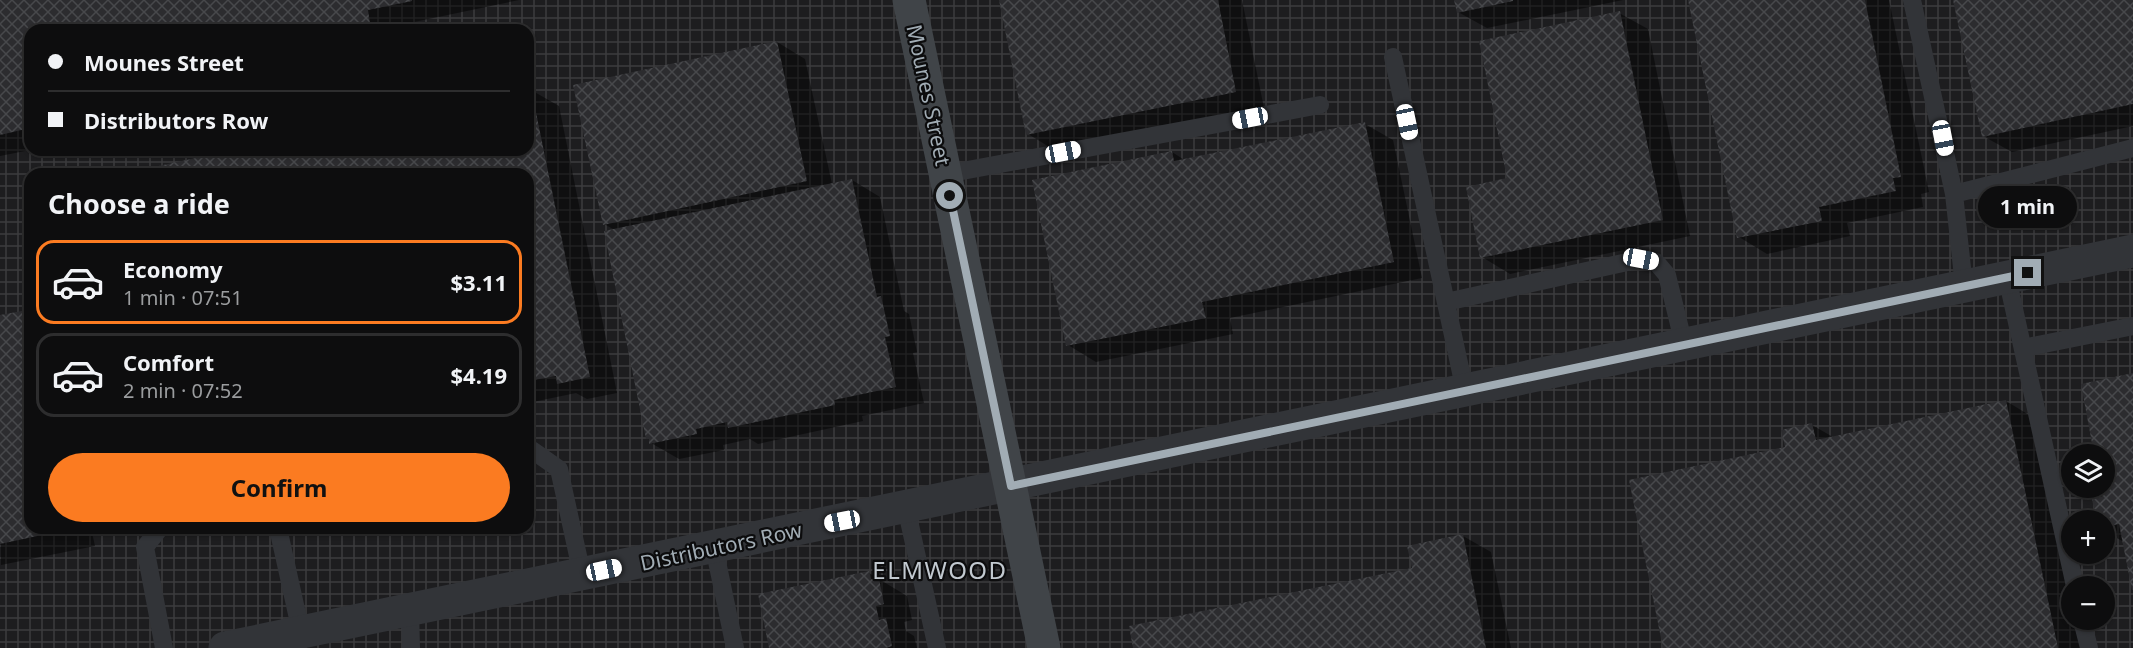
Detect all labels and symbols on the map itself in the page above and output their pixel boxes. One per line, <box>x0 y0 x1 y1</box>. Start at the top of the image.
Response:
street label: Mounes Street <box>900 22 958 169</box>
car <box>1394 103 1420 141</box>
car <box>1231 106 1269 130</box>
car <box>1931 119 1955 157</box>
car <box>1044 140 1082 164</box>
route start <box>936 182 963 209</box>
callout: 1 min <box>1978 186 2078 228</box>
car <box>1622 247 1660 271</box>
route end <box>2014 259 2041 286</box>
car <box>823 509 861 533</box>
street label: Distributors Row <box>638 515 805 577</box>
district label: ELMWOOD <box>872 553 1008 586</box>
car <box>585 557 623 583</box>

